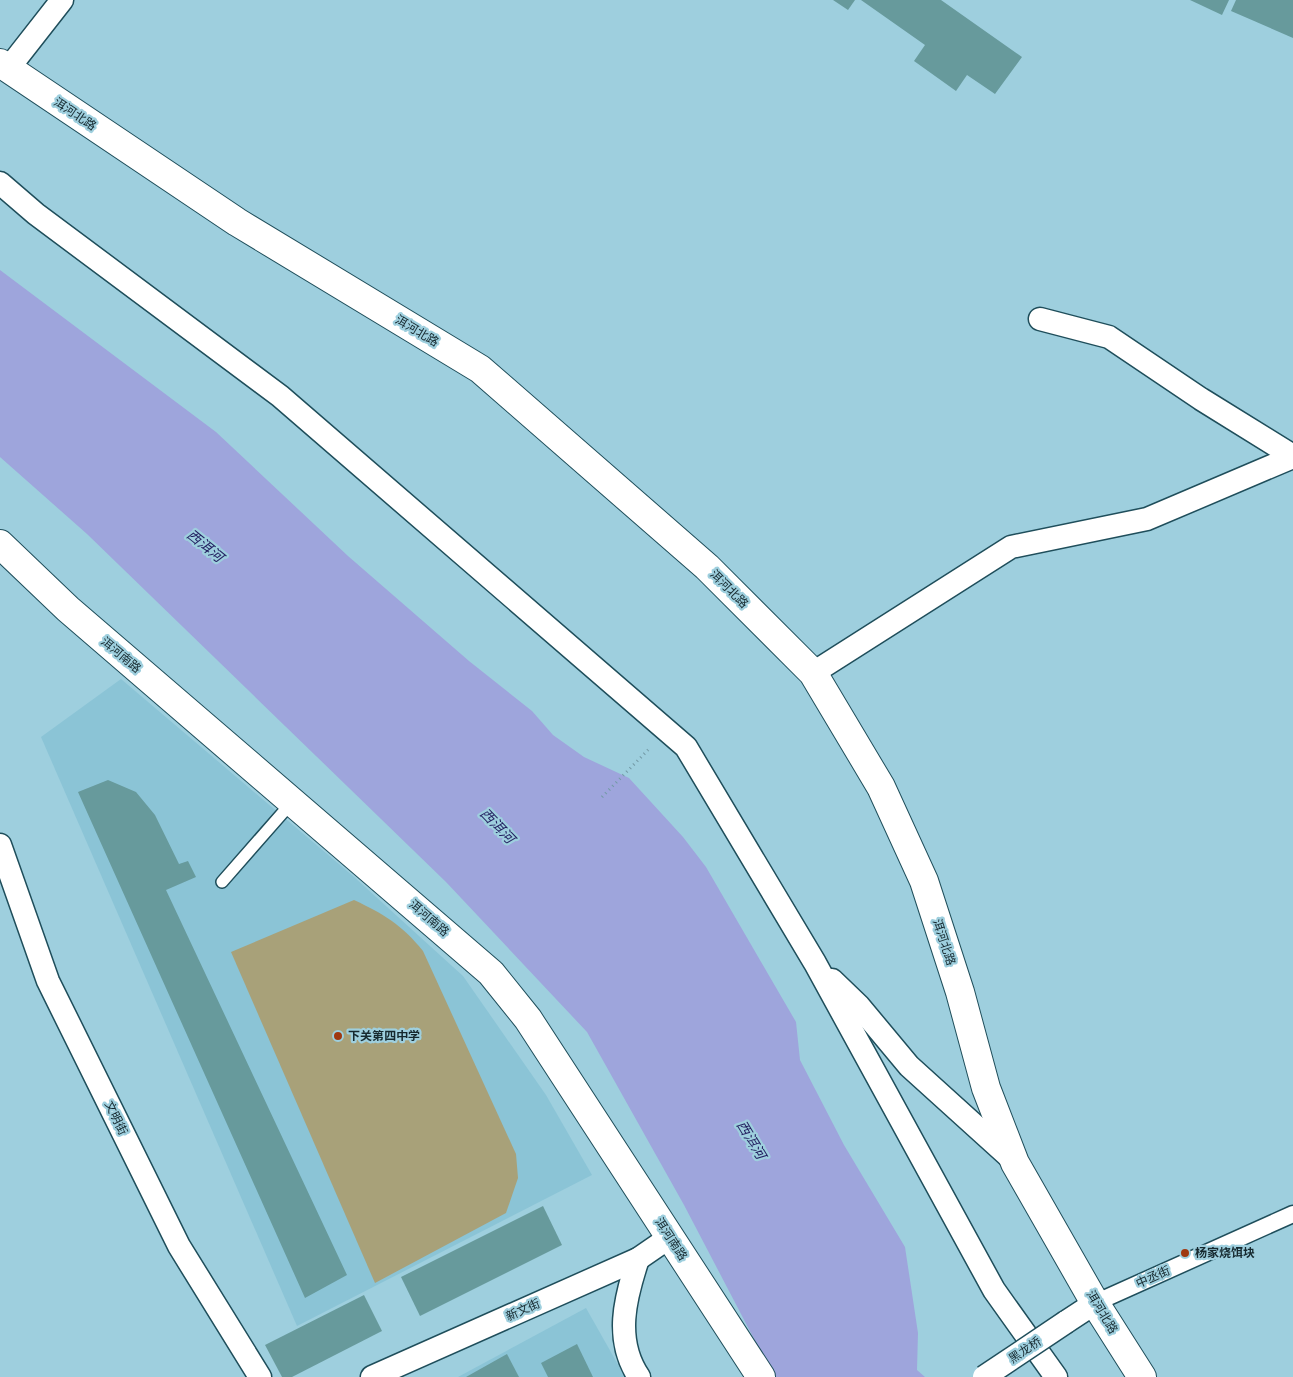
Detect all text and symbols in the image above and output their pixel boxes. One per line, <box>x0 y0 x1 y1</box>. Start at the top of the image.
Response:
street label: 洱河北路 <box>51 95 99 133</box>
street label: 洱河北路 <box>393 313 441 349</box>
water label: 西洱河 <box>183 526 229 568</box>
street label: 洱河北路 <box>707 567 751 611</box>
street label: 洱河南路 <box>98 634 144 676</box>
water label: 西洱河 <box>476 805 520 849</box>
street label: 洱河南路 <box>406 897 452 939</box>
street label: 洱河北路 <box>930 917 958 967</box>
place label: 下关第四中学 <box>348 1029 420 1043</box>
marker: 下关第四中学 <box>332 1030 344 1042</box>
street label: 文明街 <box>102 1099 130 1137</box>
water label: 西洱河 <box>733 1118 771 1165</box>
street label: 洱河南路 <box>652 1215 690 1263</box>
place label: 杨家烧饵块 <box>1195 1246 1255 1260</box>
marker: 杨家烧饵块 <box>1179 1247 1191 1259</box>
street label: 中丞街 <box>1134 1263 1172 1291</box>
street label: 洱河北路 <box>1084 1288 1120 1336</box>
street label: 新文街 <box>504 1296 542 1324</box>
street label: 黑龙桥 <box>1006 1334 1044 1366</box>

